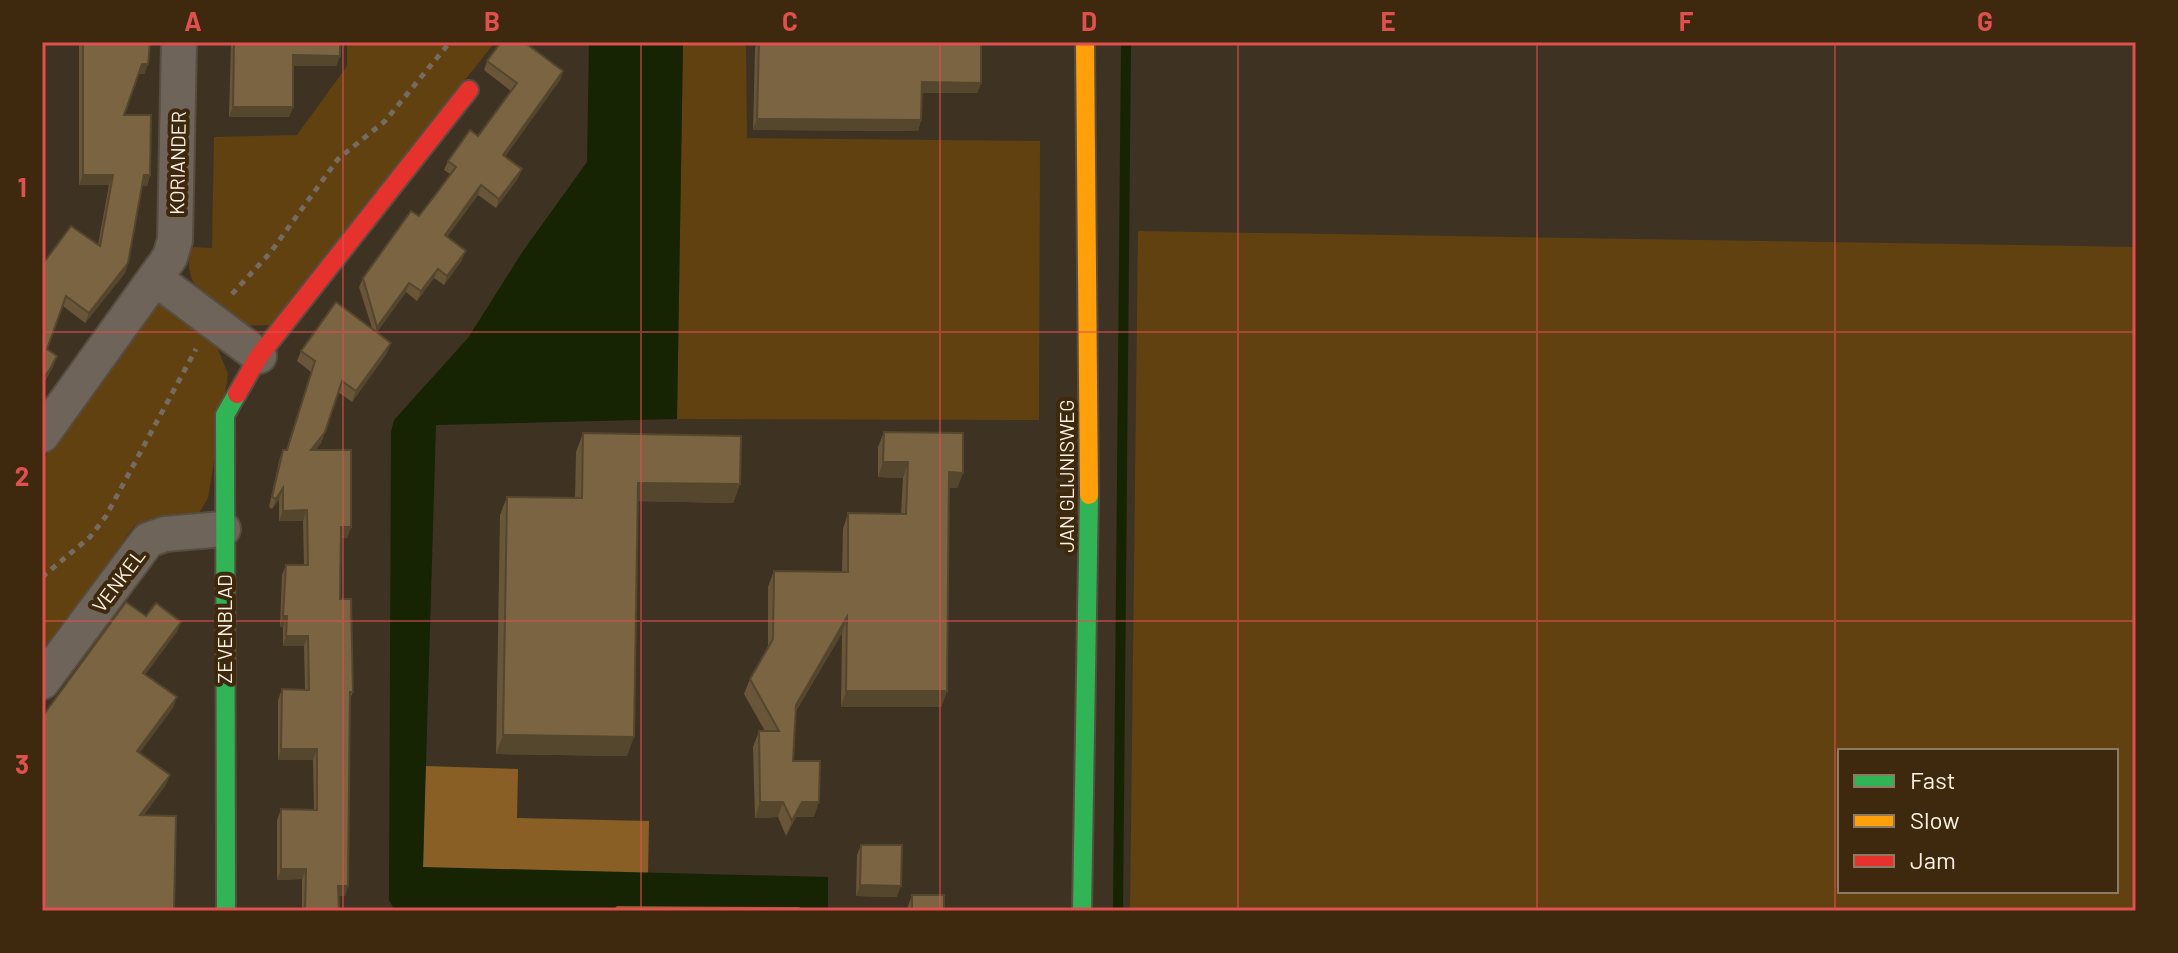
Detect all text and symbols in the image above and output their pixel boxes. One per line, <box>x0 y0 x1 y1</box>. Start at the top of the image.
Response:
text: A <box>184 5 202 36</box>
text: B <box>484 5 500 36</box>
text: C <box>782 5 798 36</box>
text: D <box>1081 5 1097 36</box>
text: E <box>1380 5 1396 36</box>
text: F <box>1679 5 1694 36</box>
text: G <box>1977 5 1993 36</box>
street label: KORIANDER <box>164 111 190 215</box>
text: 1 <box>17 171 27 202</box>
street label: JAN GLIJNISWEG <box>1054 399 1078 553</box>
text: 2 <box>15 460 29 491</box>
street label: VENKEL <box>87 544 149 616</box>
street label: ZEVENBLAD <box>212 574 236 684</box>
text: 3 <box>15 748 29 779</box>
legend <box>1838 749 2118 893</box>
text: Fast <box>1910 765 1955 794</box>
text: Slow <box>1910 805 1959 834</box>
text: Jam <box>1910 845 1956 874</box>

